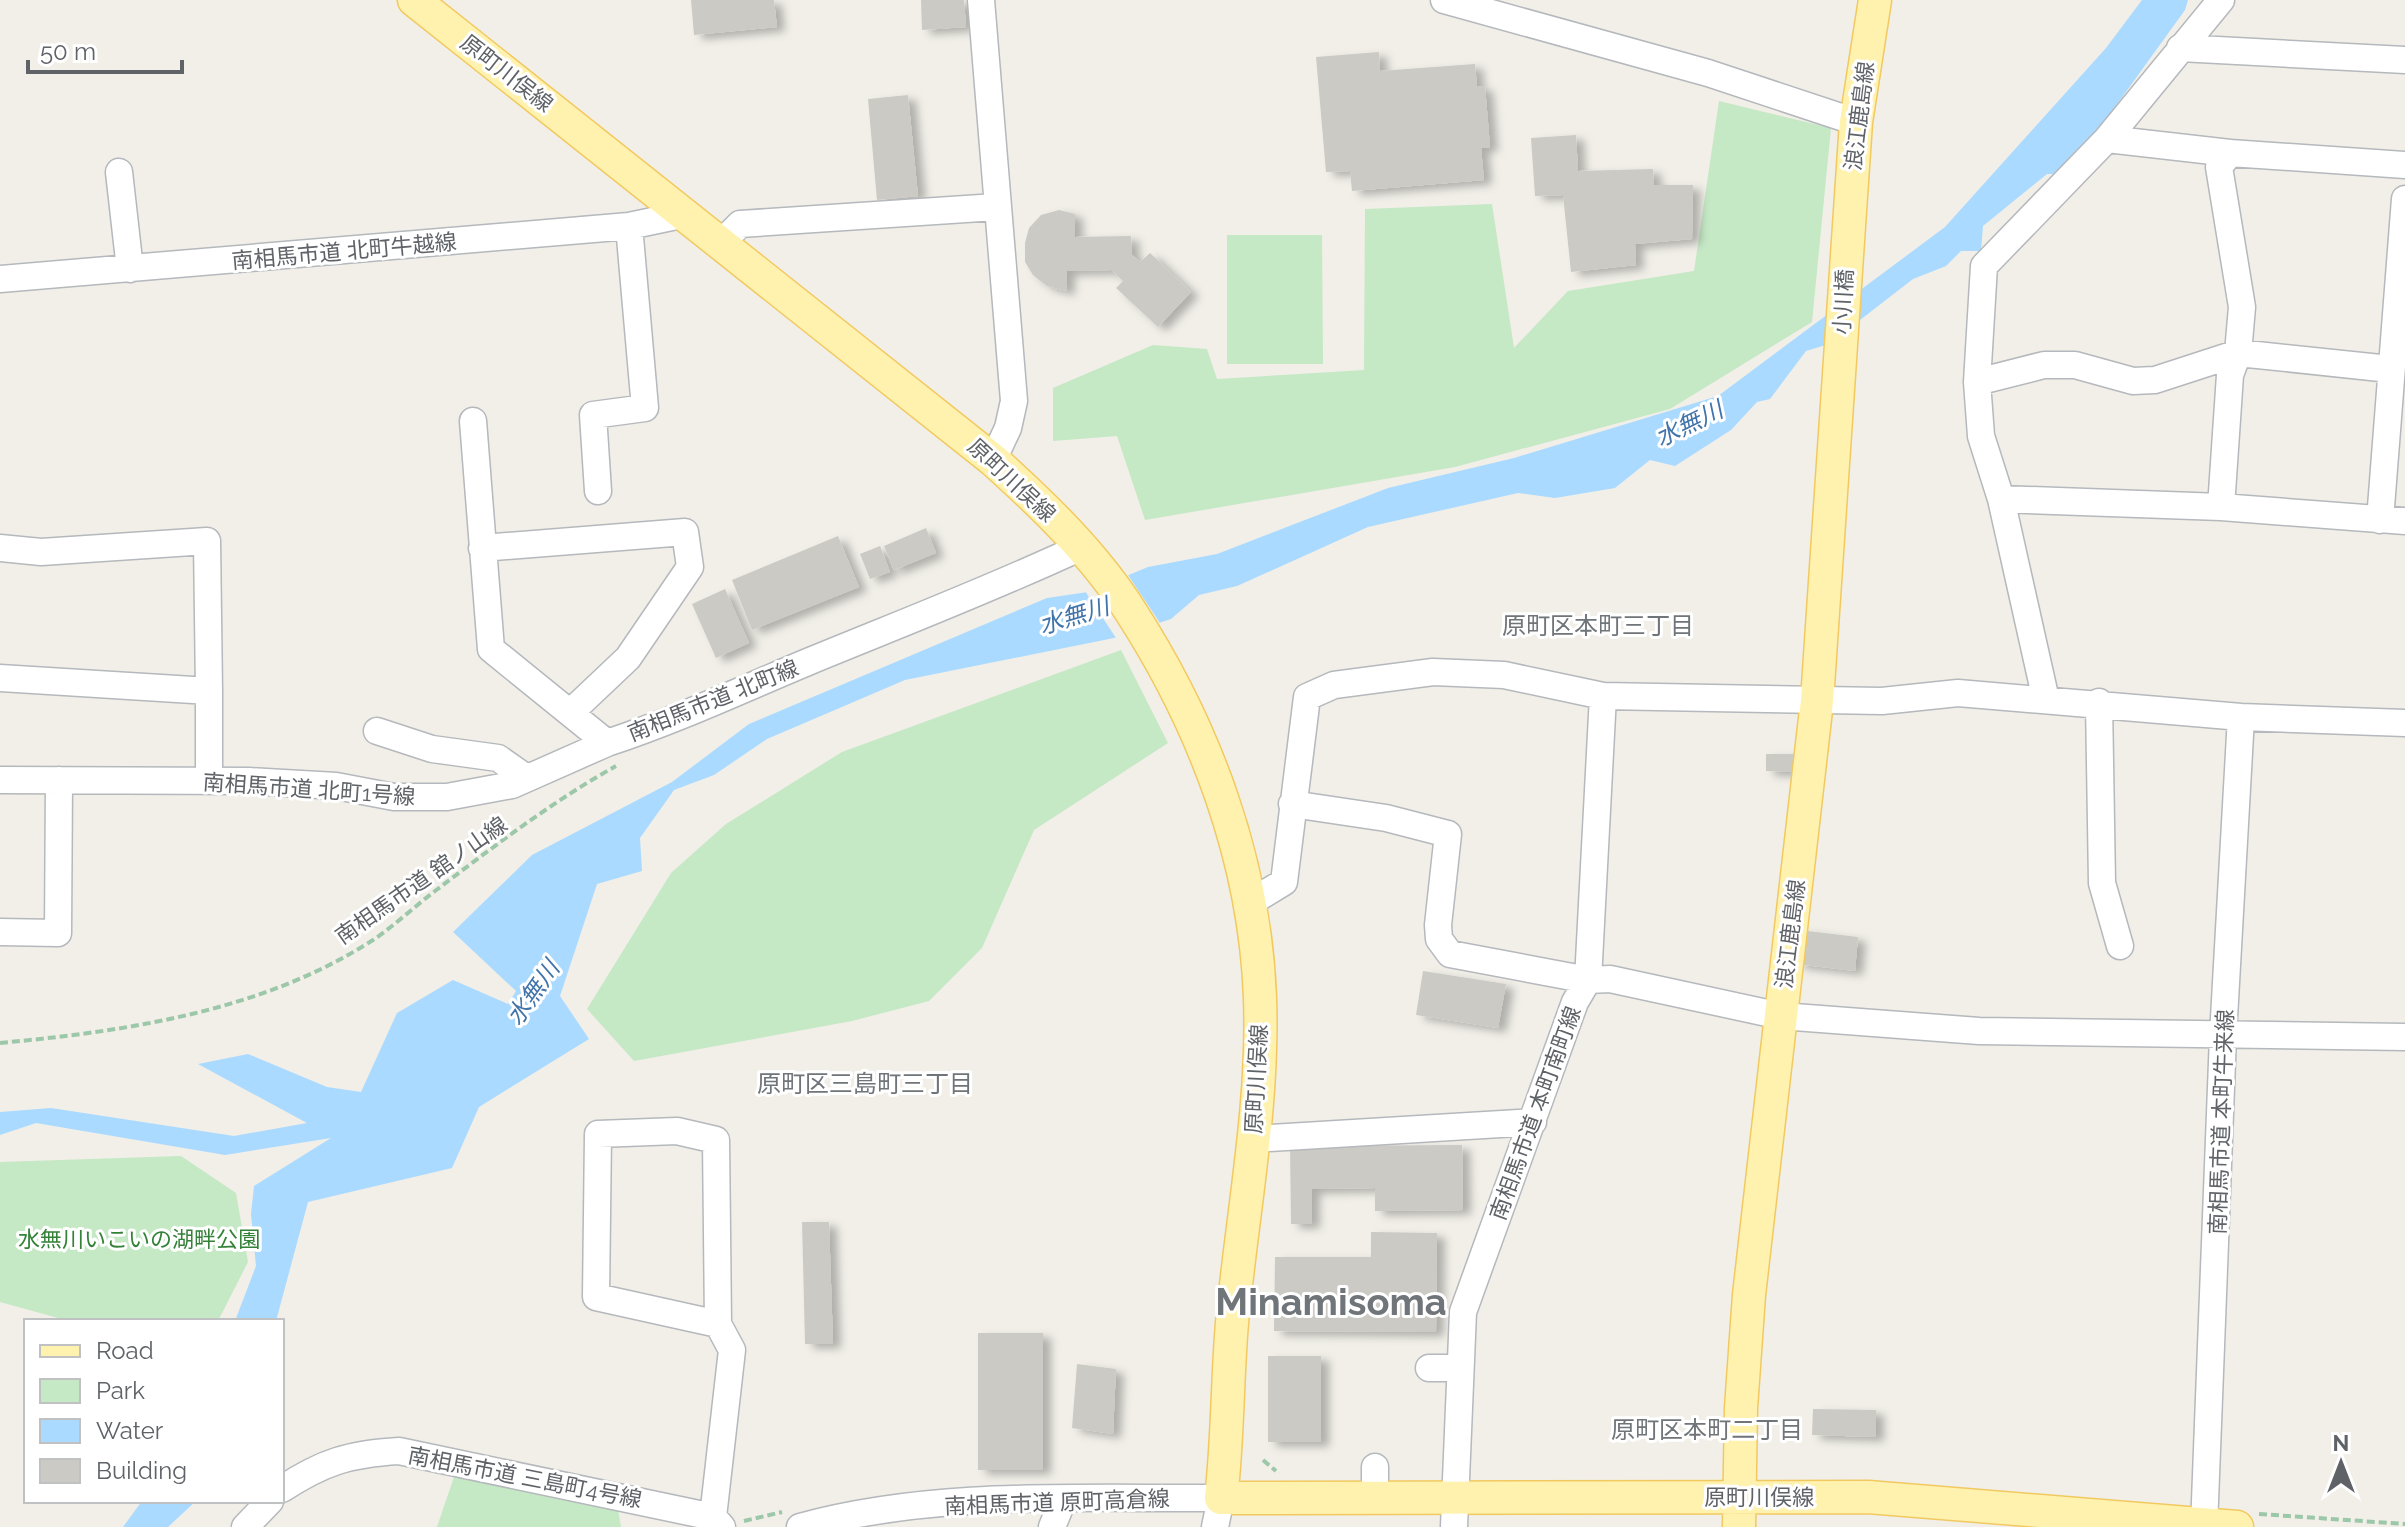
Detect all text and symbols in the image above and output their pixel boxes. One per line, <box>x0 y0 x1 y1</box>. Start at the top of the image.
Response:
scale bar <box>28 24 182 74</box>
street label: 原町川俣線 <box>456 29 558 117</box>
text: 50 m <box>40 37 96 66</box>
street label: 浪江鹿島線 <box>1839 60 1879 172</box>
street label: 南相馬市道 北町牛越線 <box>230 228 458 274</box>
street label: 小川橋 <box>1828 268 1858 336</box>
water label: 水無川 <box>1650 393 1730 452</box>
street label: 原町川俣線 <box>963 433 1061 527</box>
water label: 水無川 <box>1035 590 1115 640</box>
district label: 原町区本町三丁目 <box>1502 611 1694 640</box>
street label: 南相馬市道 北町線 <box>624 654 802 746</box>
street label: 南相馬市道 北町1号線 <box>202 769 416 809</box>
street label: 南相馬市道 舘ノ山線 <box>330 811 512 949</box>
street label: 浪江鹿島線 <box>1770 878 1810 990</box>
water label: 水無川 <box>500 952 567 1031</box>
street label: 南相馬市道 本町南町線 <box>1484 1003 1586 1223</box>
street label: 南相馬市道 本町牛来線 <box>2204 1009 2238 1235</box>
street label: 原町川俣線 <box>1240 1023 1272 1135</box>
district label: 原町区三島町三丁目 <box>757 1069 973 1098</box>
park label: 水無川いこいの湖畔公園 <box>18 1226 260 1252</box>
district label: Minamisoma <box>1215 1279 1447 1324</box>
legend <box>24 1319 284 1503</box>
text: Road <box>96 1336 154 1365</box>
text: Park <box>96 1376 145 1405</box>
district label: 原町区本町二丁目 <box>1611 1415 1803 1444</box>
text: Water <box>96 1416 164 1445</box>
north arrow <box>2301 1423 2381 1503</box>
text: N <box>2333 1430 2349 1456</box>
street label: 南相馬市道 三島町4号線 <box>406 1442 644 1512</box>
text: Building <box>96 1456 187 1485</box>
street label: 原町川俣線 <box>1704 1484 1814 1510</box>
street label: 南相馬市道 原町高倉線 <box>944 1485 1170 1519</box>

